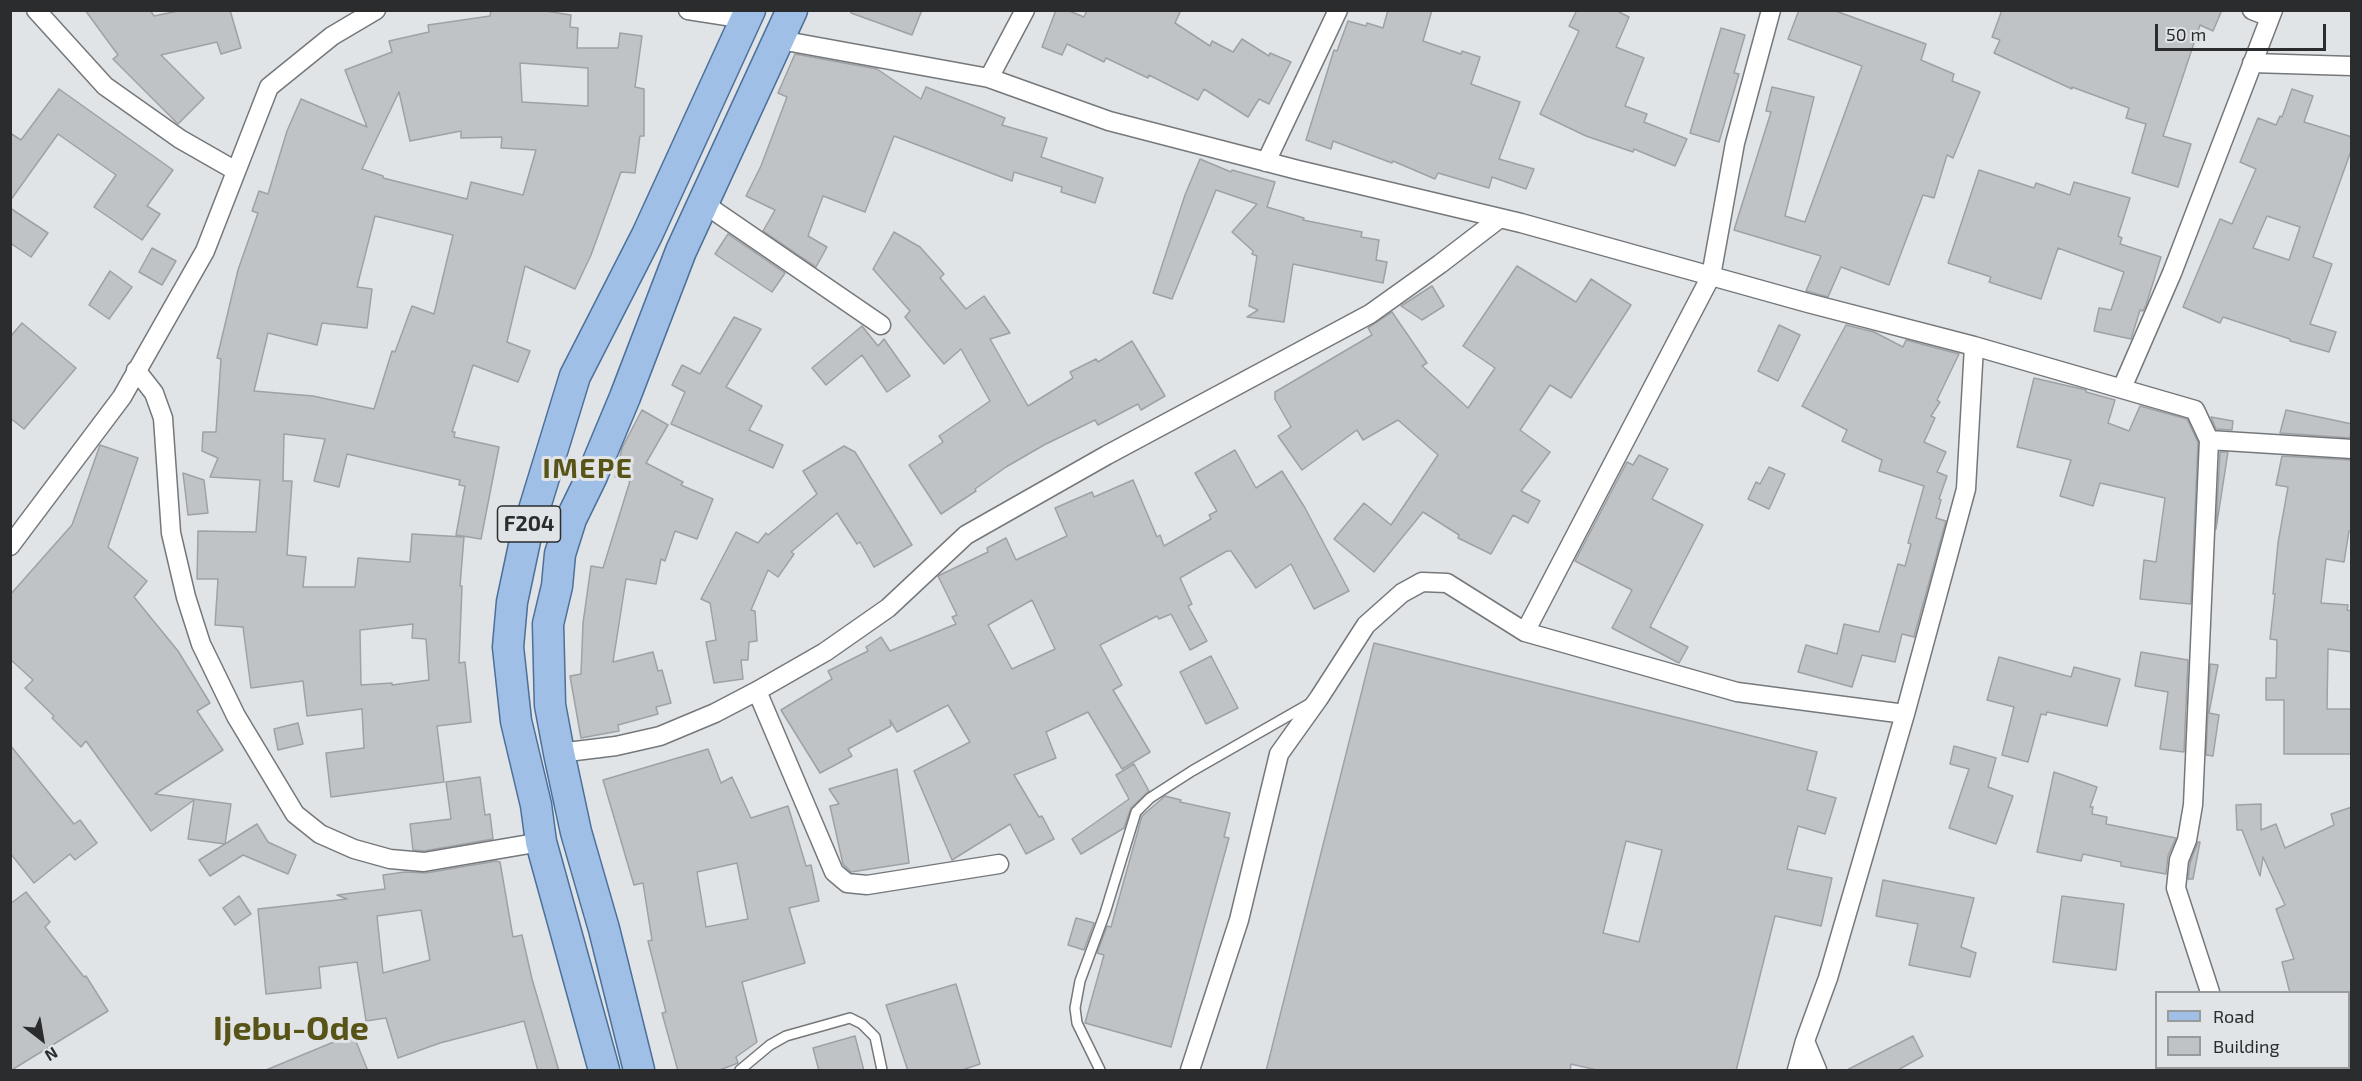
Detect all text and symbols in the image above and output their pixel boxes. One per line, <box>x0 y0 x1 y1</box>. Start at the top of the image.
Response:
scale bar <box>2158 12 2329 50</box>
text: 50 m <box>2166 23 2206 45</box>
district label: IMEPE <box>543 452 633 486</box>
road number: F204 <box>498 506 560 542</box>
legend <box>2155 991 2350 1069</box>
text: Road <box>2213 1005 2254 1027</box>
north arrow <box>12 1009 72 1069</box>
district label: Ijebu-Ode <box>213 1009 369 1049</box>
text: Building <box>2213 1035 2280 1057</box>
text: N <box>42 1044 61 1066</box>

